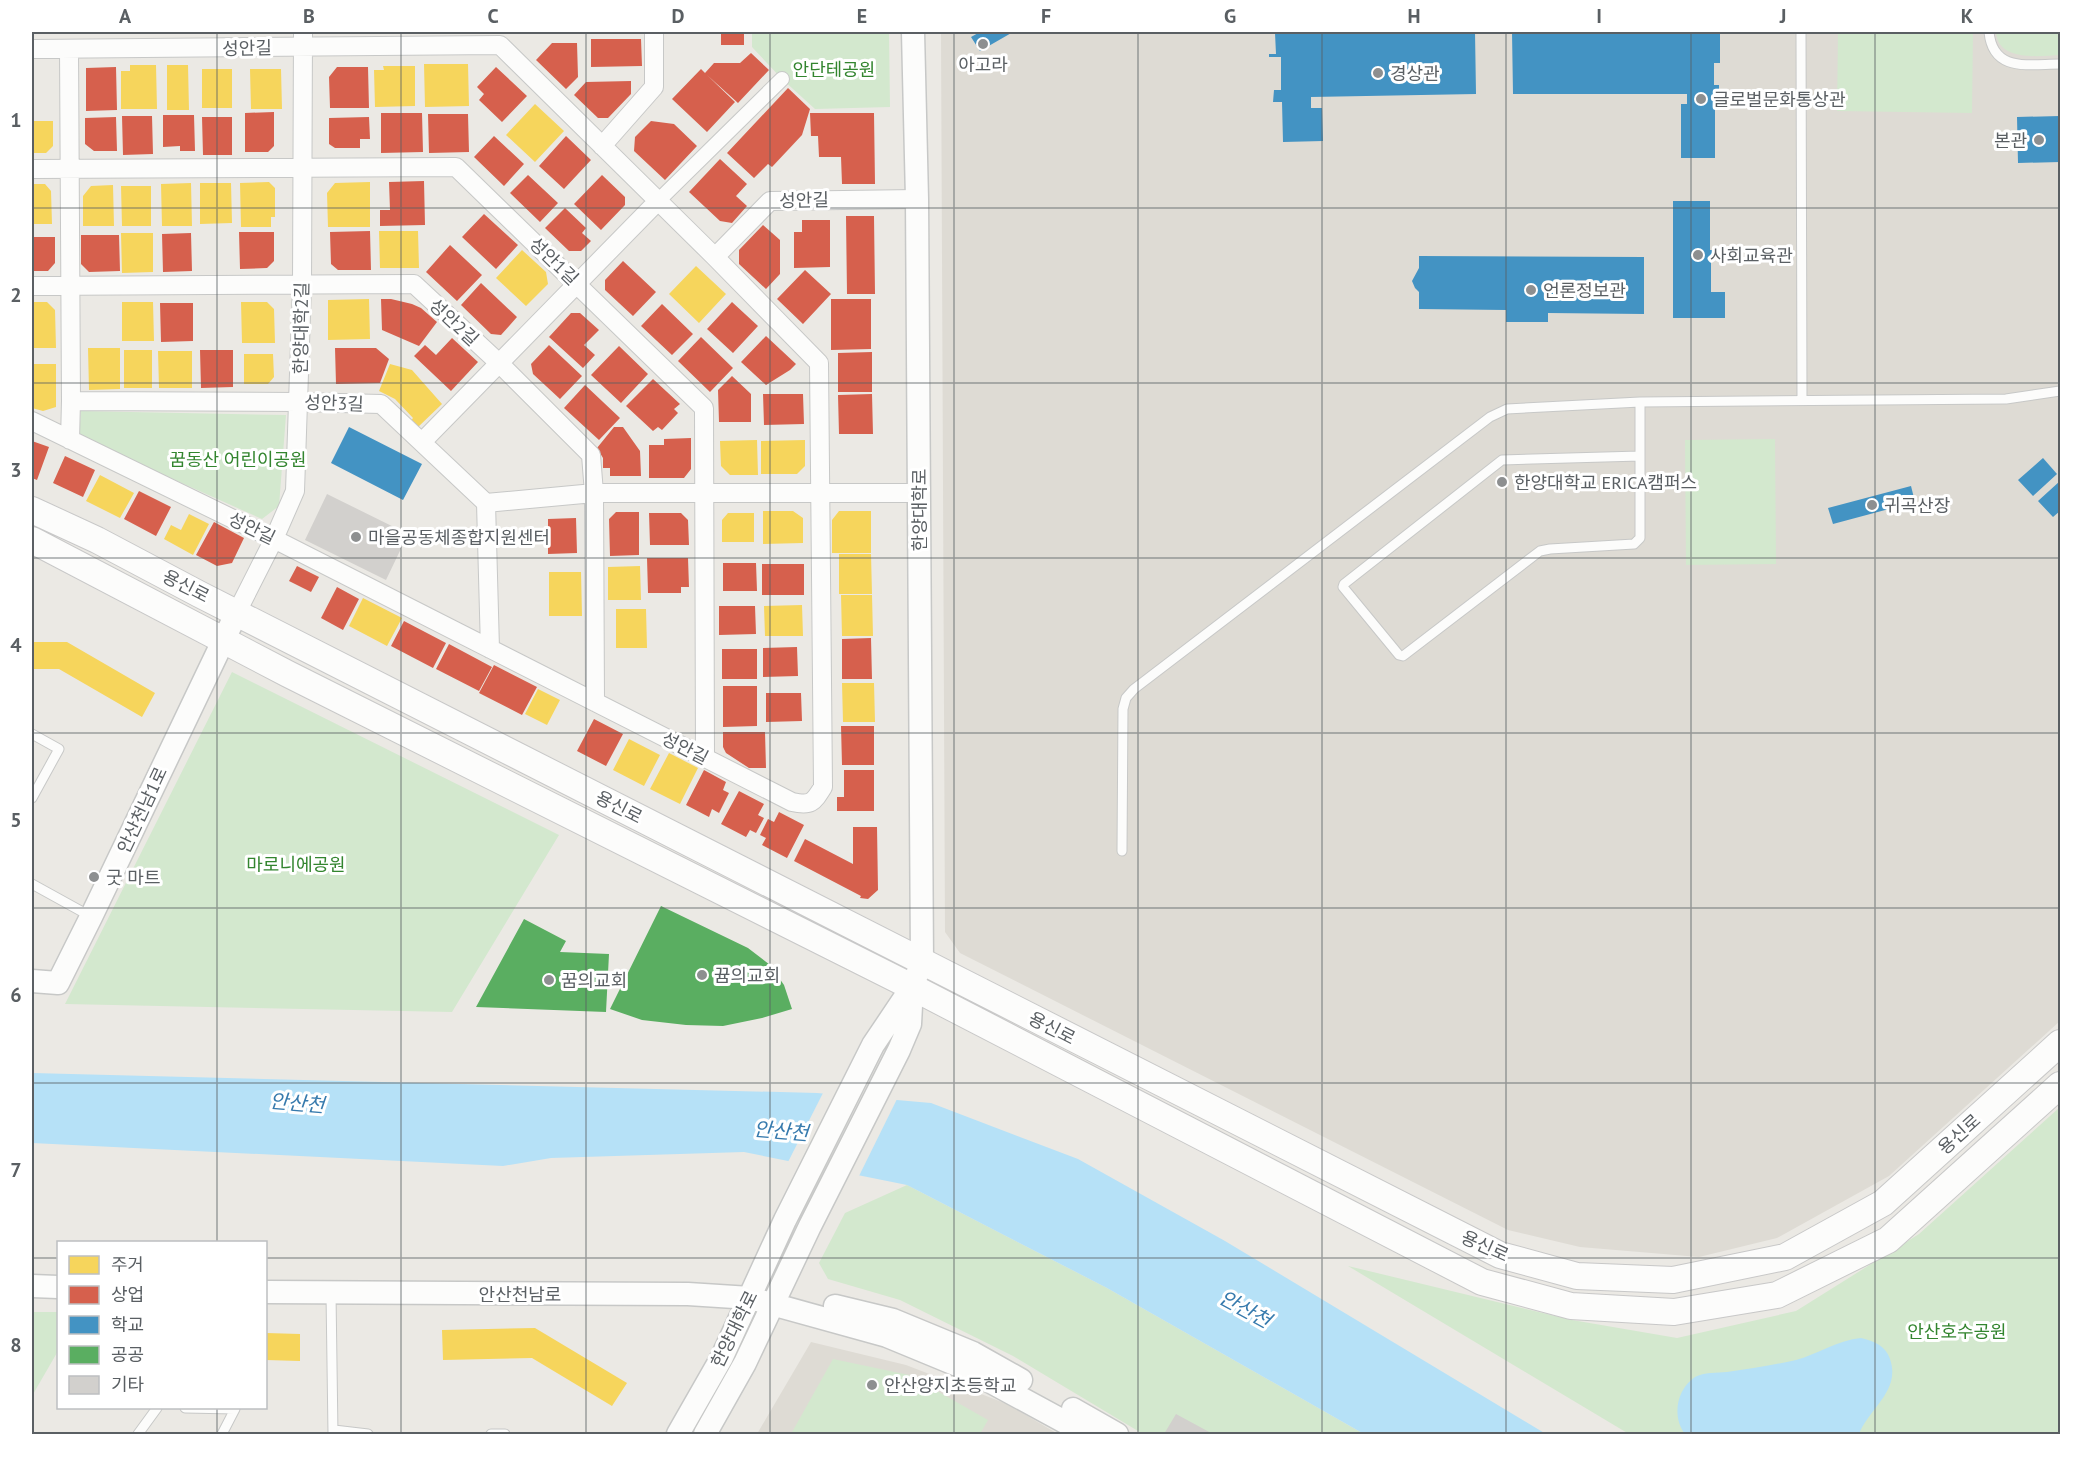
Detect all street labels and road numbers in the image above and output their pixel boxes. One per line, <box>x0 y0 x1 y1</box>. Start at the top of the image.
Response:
street label: 성안길 <box>222 36 272 60</box>
street label: 성안길 <box>779 188 829 212</box>
street label: 성안1길 <box>525 232 583 290</box>
street label: 한양대학2길 <box>289 281 313 375</box>
street label: 성안2길 <box>424 293 484 351</box>
street label: 성안3길 <box>304 390 364 416</box>
street label: 한양대학로 <box>908 469 931 551</box>
street label: 성안길 <box>225 507 279 549</box>
street label: 용신로 <box>159 564 213 608</box>
street label: 성안길 <box>658 726 712 770</box>
street label: 안산천남1로 <box>112 763 172 857</box>
street label: 용신로 <box>592 785 646 829</box>
street label: 용신로 <box>1025 1006 1079 1050</box>
street label: 용신로 <box>1933 1109 1985 1159</box>
street label: 용신로 <box>1458 1225 1512 1267</box>
street label: 안산천남로 <box>479 1283 561 1306</box>
street label: 한양대학로 <box>706 1287 762 1371</box>

